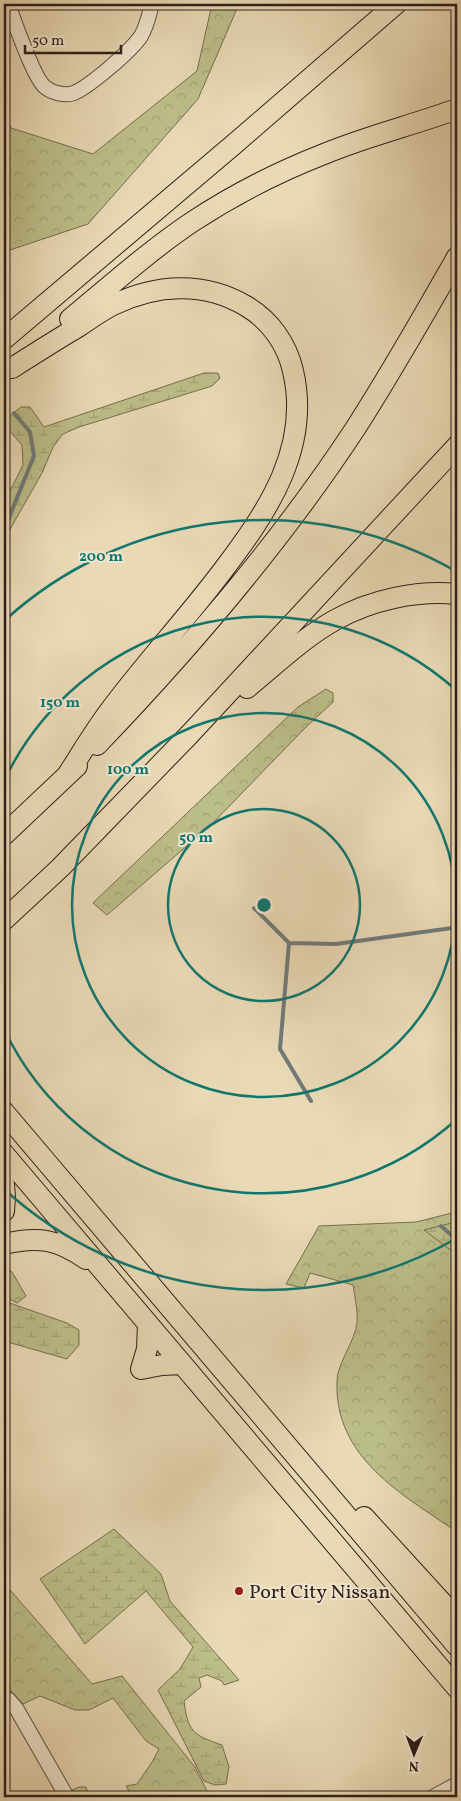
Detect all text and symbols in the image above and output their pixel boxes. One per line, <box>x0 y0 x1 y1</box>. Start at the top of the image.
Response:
scale bar <box>25 22 121 54</box>
text: 50 m <box>32 31 64 52</box>
text: 200 m <box>79 547 123 568</box>
text: 150 m <box>40 693 80 714</box>
text: 100 m <box>107 760 150 781</box>
text: 50 m <box>179 828 213 849</box>
centre of rings <box>255 896 273 914</box>
place label: Port City Nissan <box>249 1579 391 1607</box>
marker: Port City Nissan <box>233 1585 245 1597</box>
north arrow <box>388 1728 438 1778</box>
text: N <box>409 1756 419 1775</box>

